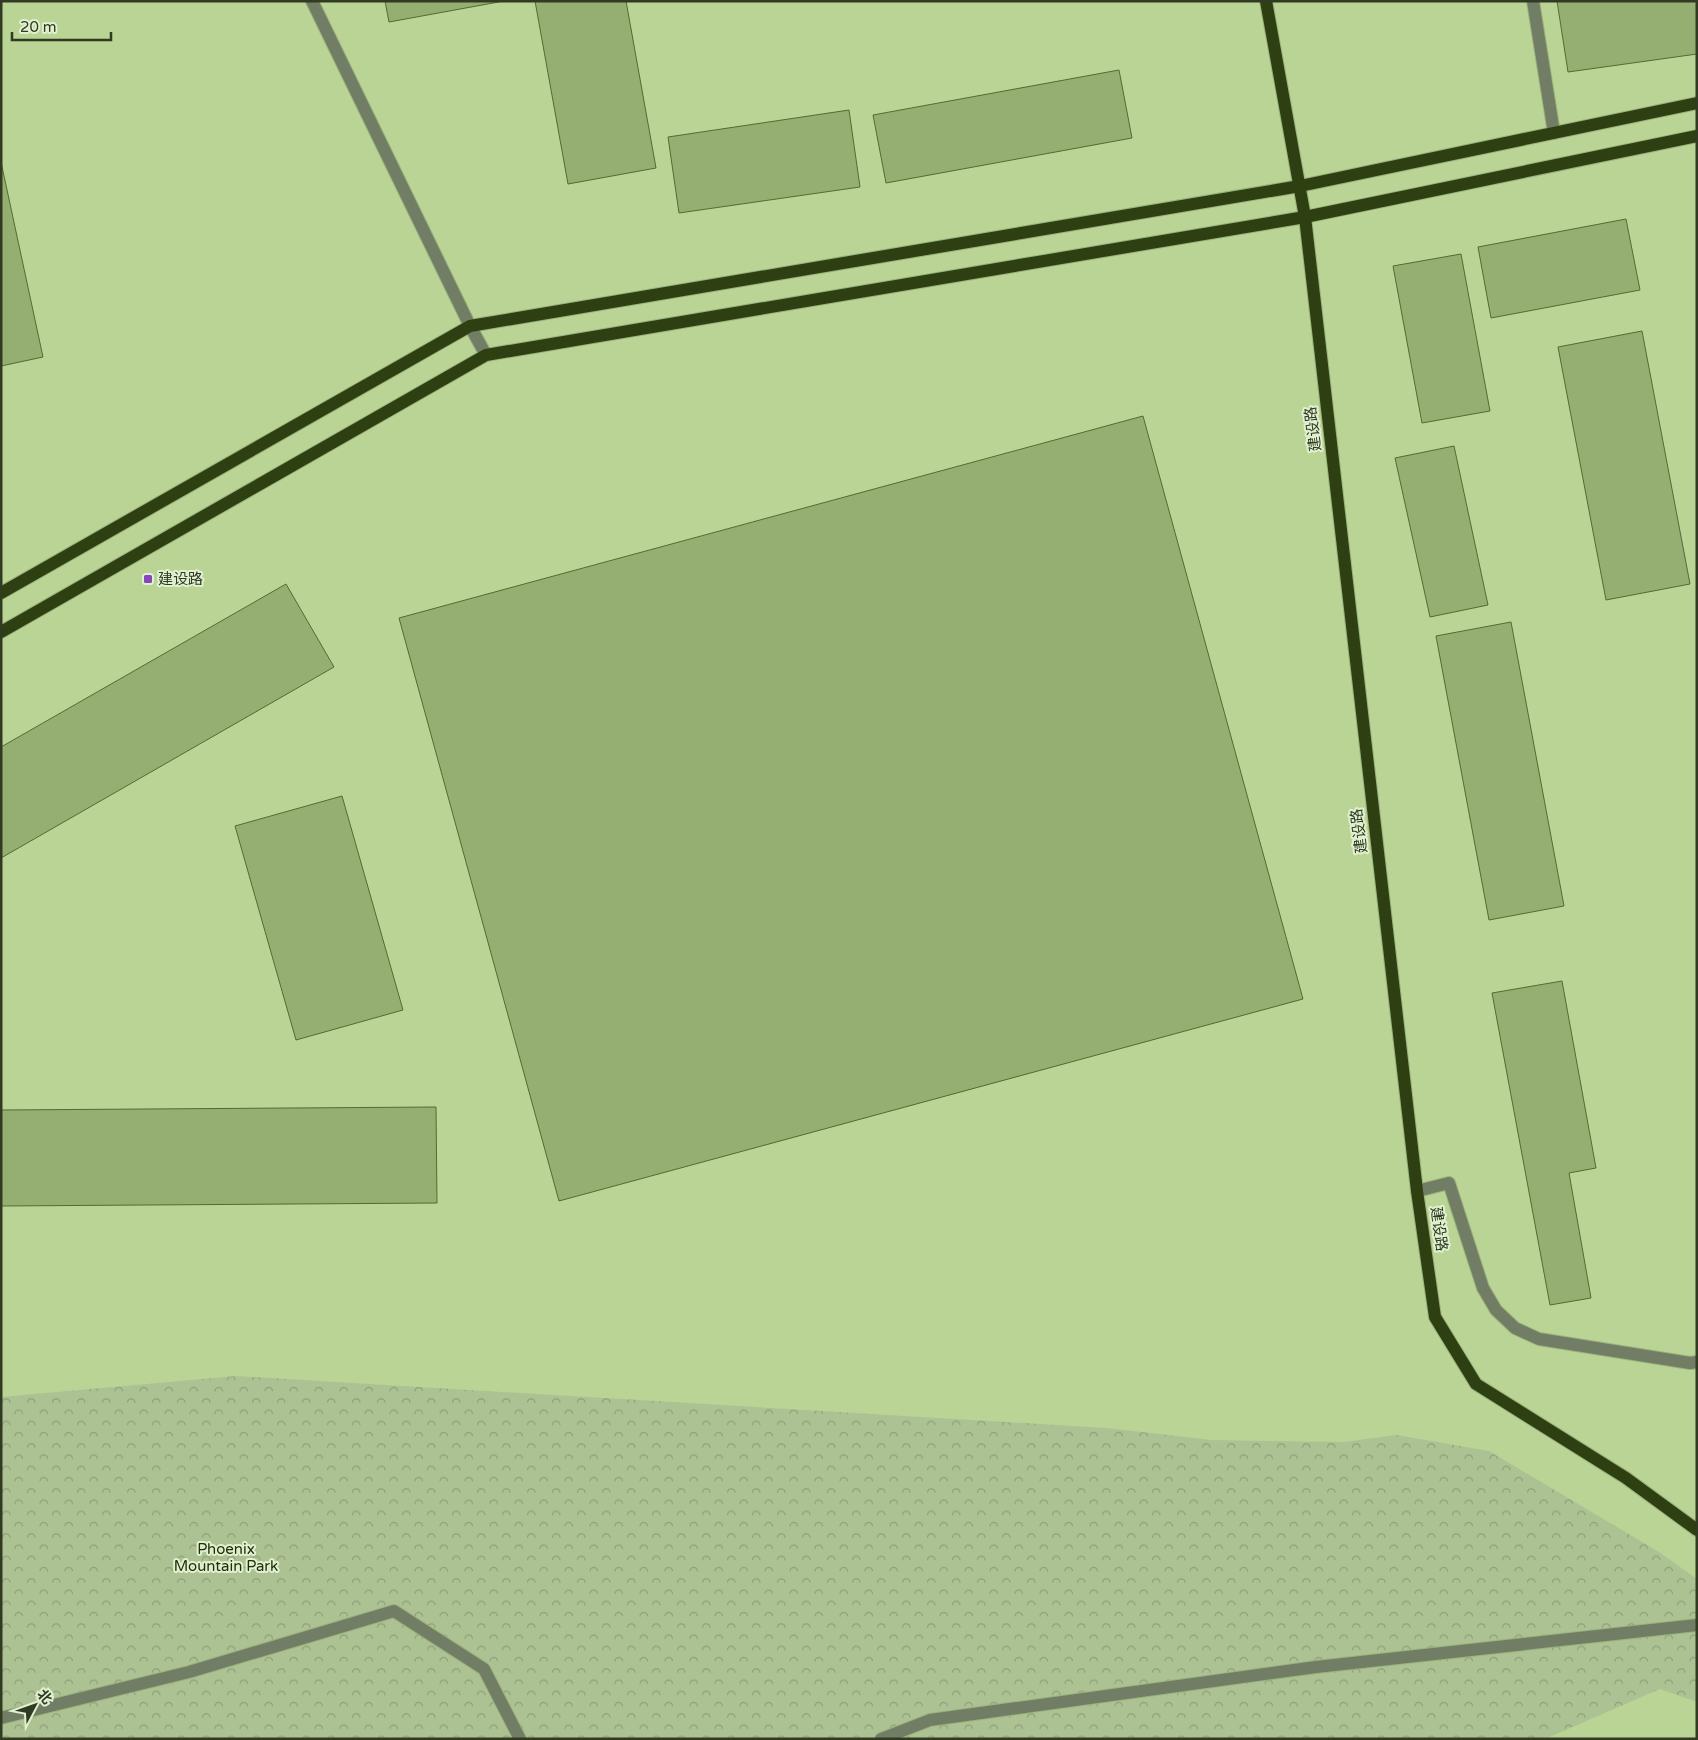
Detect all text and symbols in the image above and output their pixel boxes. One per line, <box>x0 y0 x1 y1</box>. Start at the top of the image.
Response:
scale bar <box>12 10 111 42</box>
text: 20 m <box>20 18 57 36</box>
street label: 建设路 <box>1301 406 1325 452</box>
place label: 建设路 <box>158 570 203 588</box>
marker: 建设路 <box>142 573 154 585</box>
street label: 建设路 <box>1347 808 1371 854</box>
street label: 建设路 <box>1427 1205 1451 1253</box>
park label: Phoenix Mountain Park <box>174 1540 278 1575</box>
north arrow <box>10 1680 60 1730</box>
text: 北 <box>33 1686 55 1708</box>

